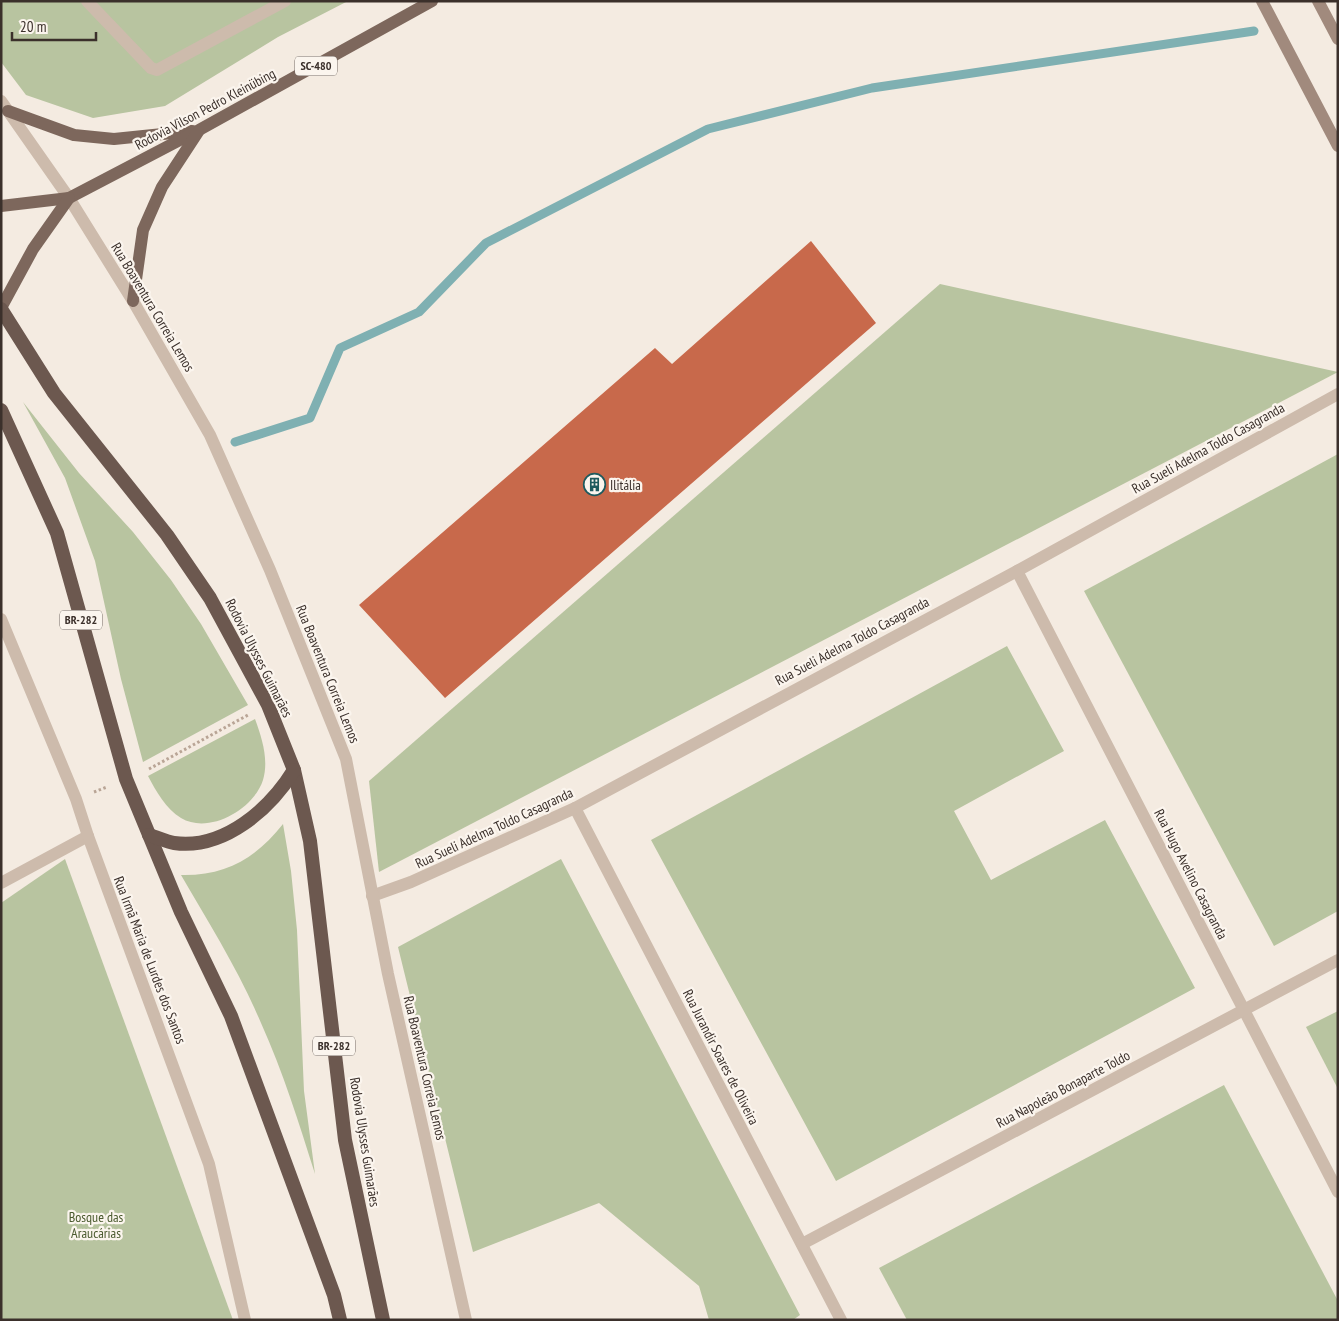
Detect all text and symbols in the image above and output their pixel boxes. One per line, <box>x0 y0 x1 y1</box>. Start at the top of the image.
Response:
scale bar <box>12 10 96 42</box>
text: 20 m <box>20 17 46 36</box>
road number: SC-480 <box>295 56 337 76</box>
street label: Rodovia Vilson Pedro Kleinübing <box>132 64 278 154</box>
street label: Rua Boaventura Correia Lemos <box>107 239 199 375</box>
street label: Rua Sueli Adelma Toldo Casagranda <box>1129 398 1287 498</box>
building icon: Ilitália <box>582 473 606 497</box>
place label: Ilitália <box>610 476 641 494</box>
street label: Rua Sueli Adelma Toldo Casagranda <box>772 593 932 689</box>
street label: Rodovia Ulysses Guimarães <box>221 596 297 721</box>
street label: Rua Boaventura Correia Lemos <box>292 602 364 746</box>
road number: BR-282 <box>60 610 102 630</box>
street label: Rua Sueli Adelma Toldo Casagranda <box>412 784 576 872</box>
street label: Rua Hugo Avelino Casagranda <box>1150 806 1232 942</box>
street label: Rua Irmã Maria de Lurdes dos Santos <box>110 874 190 1047</box>
street label: Rua Jurandir Soares de Oliveira <box>679 986 763 1128</box>
street label: Rua Boaventura Correia Lemos <box>400 994 450 1142</box>
road number: BR-282 <box>313 1036 355 1056</box>
street label: Rua Napoleão Bonaparte Toldo <box>993 1046 1133 1132</box>
street label: Rodovia Ulysses Guimarães <box>346 1076 384 1208</box>
park label: Bosque das Araucárias <box>69 1208 124 1242</box>

